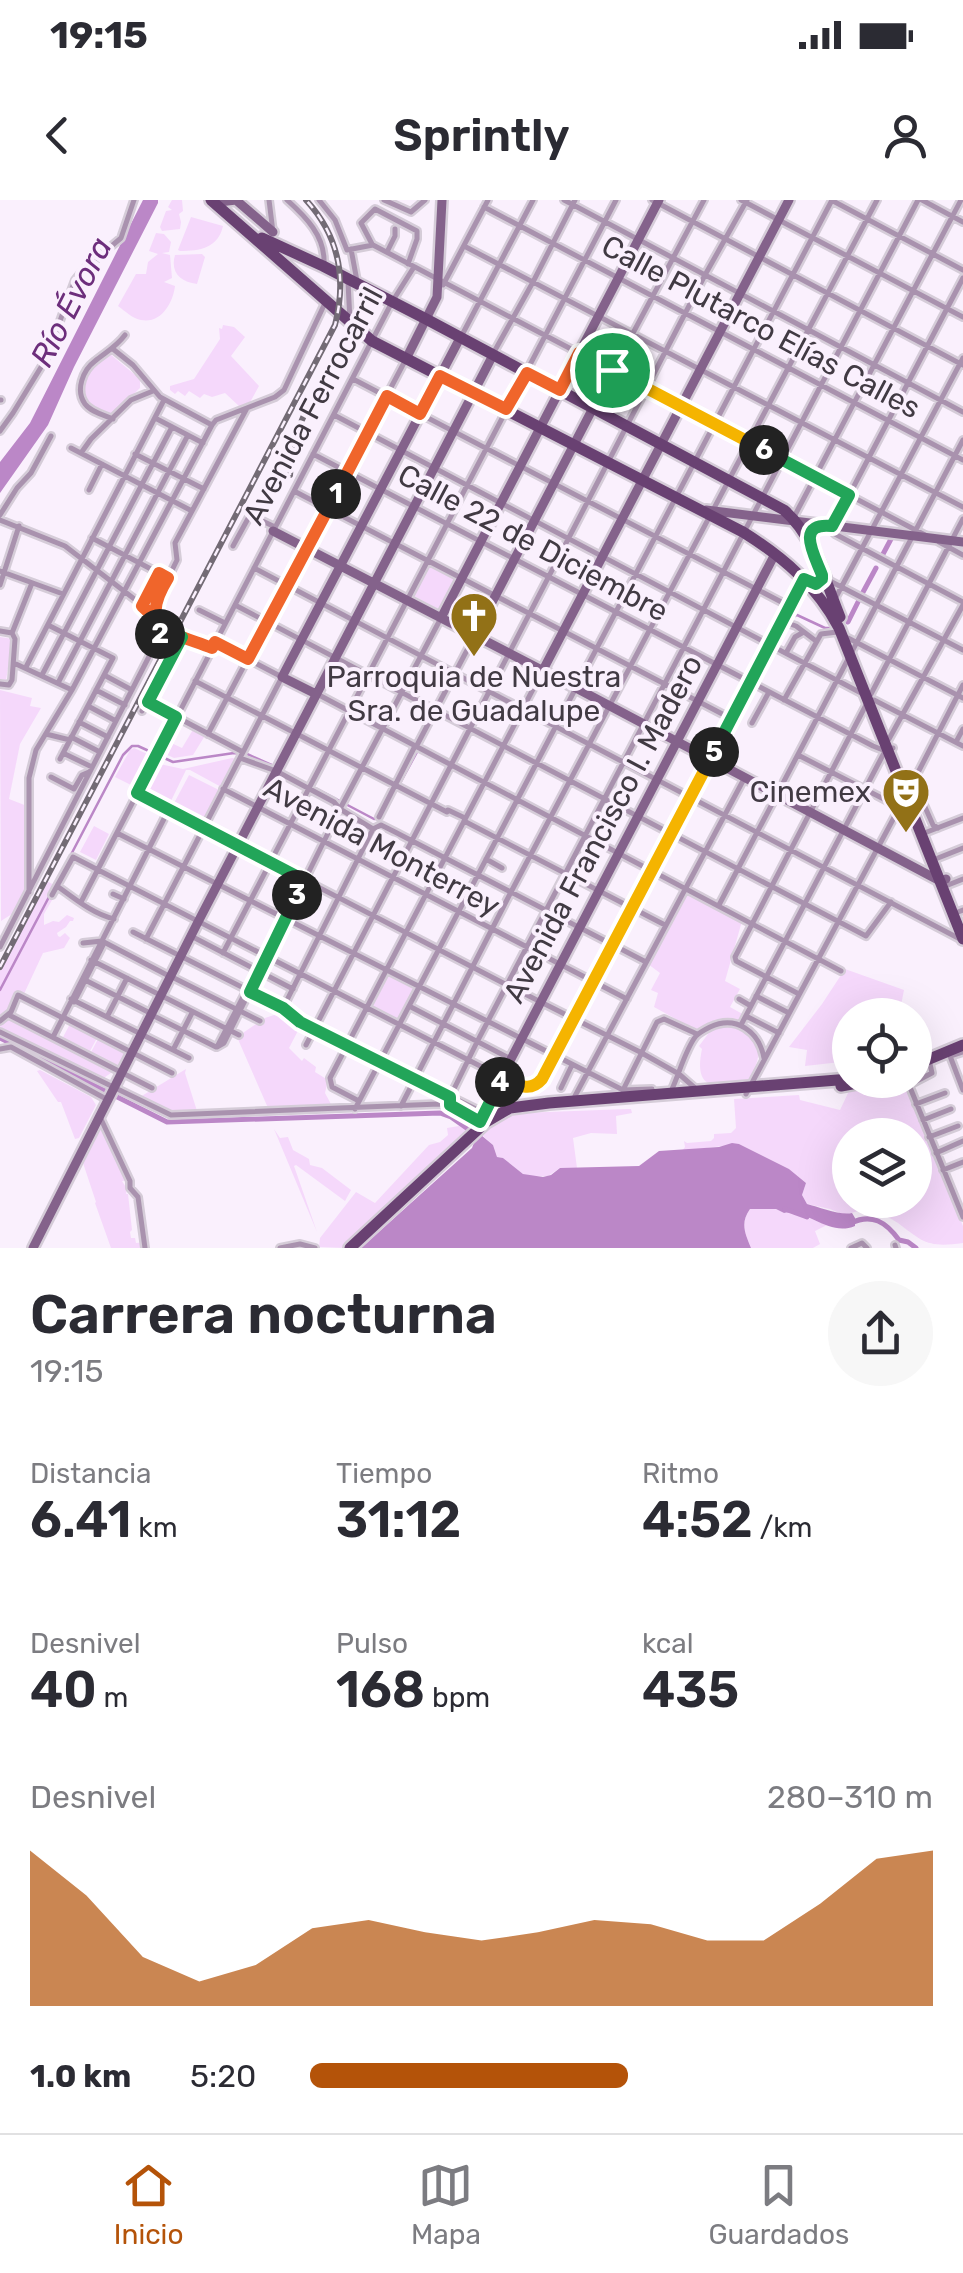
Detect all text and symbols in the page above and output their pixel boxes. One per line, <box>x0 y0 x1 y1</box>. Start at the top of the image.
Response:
text: 19:15 <box>50 12 148 58</box>
icon: back <box>30 108 85 163</box>
icon: person <box>878 108 933 163</box>
text: Sprintly <box>393 109 570 162</box>
street label: Calle Plutarco Elías Calles <box>596 228 926 426</box>
water label: Río Évora <box>22 231 120 373</box>
street label: Avenida Ferrocarril <box>235 281 391 531</box>
pin <box>570 328 655 413</box>
icon: arrive <box>585 343 640 398</box>
pin: 6 <box>739 425 789 475</box>
text: 6 <box>755 433 773 466</box>
street label: Calle 22 de Diciembre <box>392 456 674 630</box>
pin: 1 <box>311 469 361 519</box>
text: 1 <box>329 477 343 510</box>
church icon: Parroquia de Nuestra Sra. de Guadalupe <box>448 590 500 658</box>
pin: 2 <box>135 609 185 659</box>
text: 2 <box>151 617 169 650</box>
street label: Avenida Francisco I. Madero <box>496 649 710 1009</box>
place label: Parroquia de Nuestra Sra. de Guadalupe <box>327 659 621 729</box>
pin: 5 <box>689 727 739 777</box>
text: 5 <box>705 735 723 768</box>
theatre icon: Cinemex <box>880 766 932 834</box>
street label: Avenida Monterrey <box>258 770 506 924</box>
place label: Cinemex <box>749 774 871 810</box>
pin: 3 <box>272 870 322 920</box>
text: 3 <box>288 878 306 911</box>
map controls <box>832 998 932 1218</box>
button: locate <box>832 998 932 1098</box>
pin: 4 <box>475 1057 525 1107</box>
text: 4 <box>490 1065 510 1098</box>
button: layers <box>832 1118 932 1218</box>
button: share <box>828 1281 933 1386</box>
text: Carrera nocturna <box>30 1282 497 1347</box>
text: 19:15 <box>30 1352 104 1390</box>
text: Distancia <box>30 1457 151 1490</box>
text: Tiempo <box>336 1457 432 1490</box>
text: Ritmo <box>642 1457 719 1490</box>
text: 6.41 <box>30 1490 131 1550</box>
text: 31:12 <box>336 1490 461 1550</box>
text: 4:52 <box>642 1490 753 1550</box>
text: km <box>131 1511 178 1544</box>
text: /km <box>753 1511 813 1544</box>
text: Desnivel <box>30 1627 140 1660</box>
text: Pulso <box>336 1627 408 1660</box>
text: kcal <box>642 1627 693 1660</box>
text: 40 <box>30 1660 97 1720</box>
text: 168 <box>336 1660 425 1720</box>
text: 435 <box>642 1660 739 1720</box>
text: m <box>97 1681 129 1714</box>
text: bpm <box>425 1681 490 1714</box>
text: Desnivel <box>30 1778 156 1816</box>
text: 280–310 m <box>767 1778 933 1816</box>
text: 1.0 km <box>30 2057 131 2095</box>
text: 5:20 <box>190 2057 256 2095</box>
tab: Inicio <box>114 2158 183 2251</box>
tab: Mapa <box>411 2158 481 2251</box>
tab: Guardados <box>708 2158 849 2251</box>

